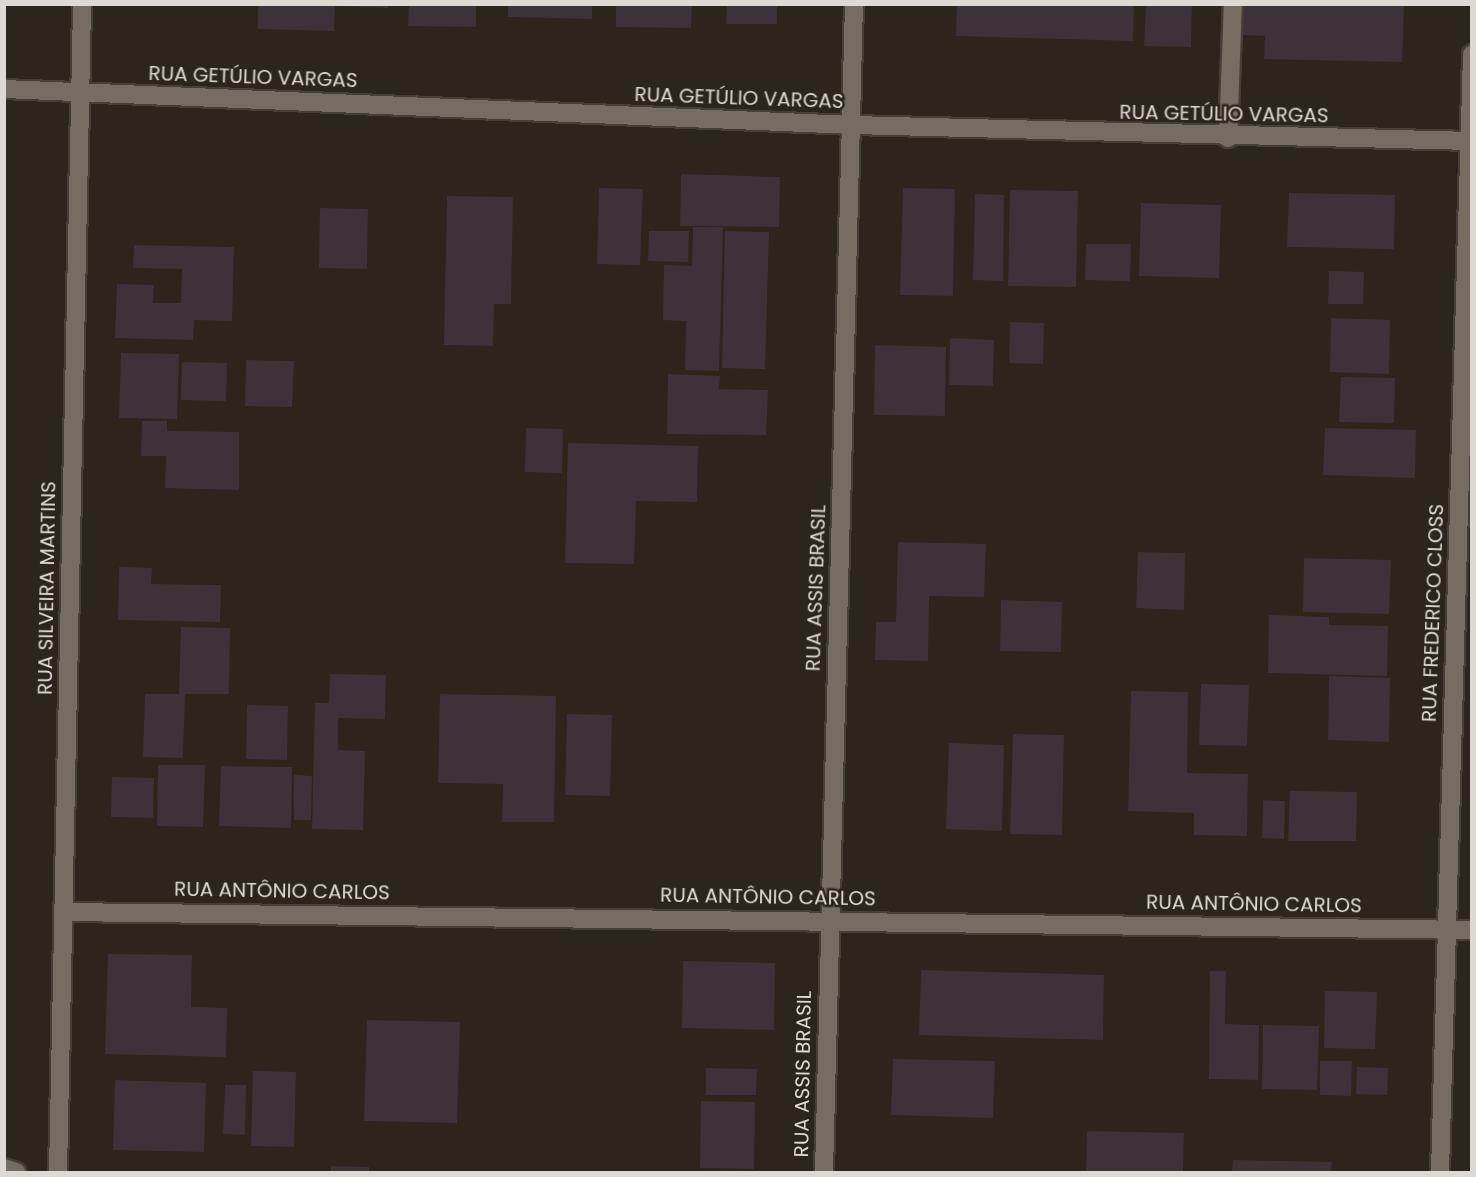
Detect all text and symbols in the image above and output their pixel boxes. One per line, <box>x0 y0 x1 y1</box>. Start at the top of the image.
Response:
street label: RUA GETÚLIO VARGAS <box>148 61 358 93</box>
street label: RUA GETÚLIO VARGAS <box>634 82 844 114</box>
street label: RUA GETÚLIO VARGAS <box>1119 100 1329 128</box>
street label: RUA SILVEIRA MARTINS <box>33 481 61 695</box>
street label: RUA ASSIS BRASIL <box>801 504 831 672</box>
street label: RUA FREDERICO CLOSS <box>1417 504 1449 722</box>
street label: RUA ANTÔNIO CARLOS <box>174 877 390 905</box>
street label: RUA ANTÔNIO CARLOS <box>660 883 876 911</box>
street label: RUA ANTÔNIO CARLOS <box>1146 890 1362 918</box>
street label: RUA ASSIS BRASIL <box>790 990 816 1158</box>

